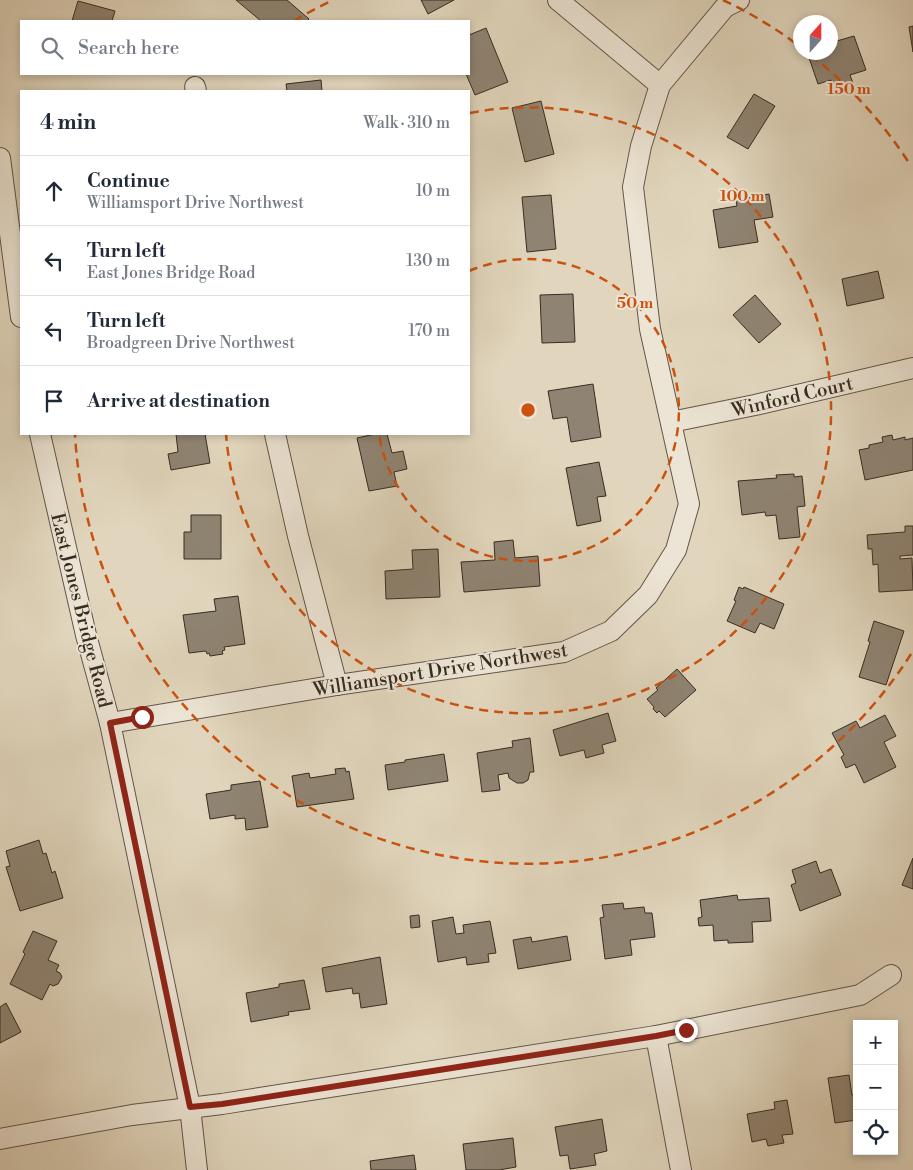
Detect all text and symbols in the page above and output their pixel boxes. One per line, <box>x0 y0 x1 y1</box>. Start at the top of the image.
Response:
north arrow <box>793 15 838 60</box>
search box <box>20 20 470 75</box>
icon: search <box>38 34 66 62</box>
text: Search here <box>78 36 179 60</box>
text: 150 m <box>827 80 871 99</box>
text: 4 min <box>40 110 96 136</box>
text: Walk · 310 m <box>363 113 450 133</box>
text: Continue <box>87 169 170 193</box>
icon: ahead <box>40 177 68 205</box>
text: 10 m <box>416 181 450 201</box>
text: 100 m <box>720 187 765 206</box>
text: Williamsport Drive Northwest <box>87 193 304 213</box>
text: Turn left <box>87 239 166 263</box>
icon: left <box>40 247 68 275</box>
text: 130 m <box>406 251 450 271</box>
text: East Jones Bridge Road <box>87 263 255 283</box>
text: 50 m <box>617 294 653 313</box>
text: Turn left <box>87 309 166 333</box>
icon: left <box>40 317 68 345</box>
text: 170 m <box>408 321 450 341</box>
text: Broadgreen Drive Northwest <box>87 333 295 353</box>
street label: Winford Court <box>728 371 856 423</box>
icon: arrive <box>40 387 68 415</box>
text: Arrive at destination <box>87 389 270 413</box>
centre of rings <box>519 401 537 419</box>
street label: East Jones Bridge Road <box>45 510 117 710</box>
street label: Williamsport Drive Northwest <box>310 638 569 702</box>
route start <box>131 706 154 729</box>
route end <box>675 1019 698 1042</box>
map controls <box>853 1020 898 1155</box>
button: + <box>853 1020 898 1065</box>
button: − <box>853 1065 898 1110</box>
button: locate <box>853 1110 898 1155</box>

